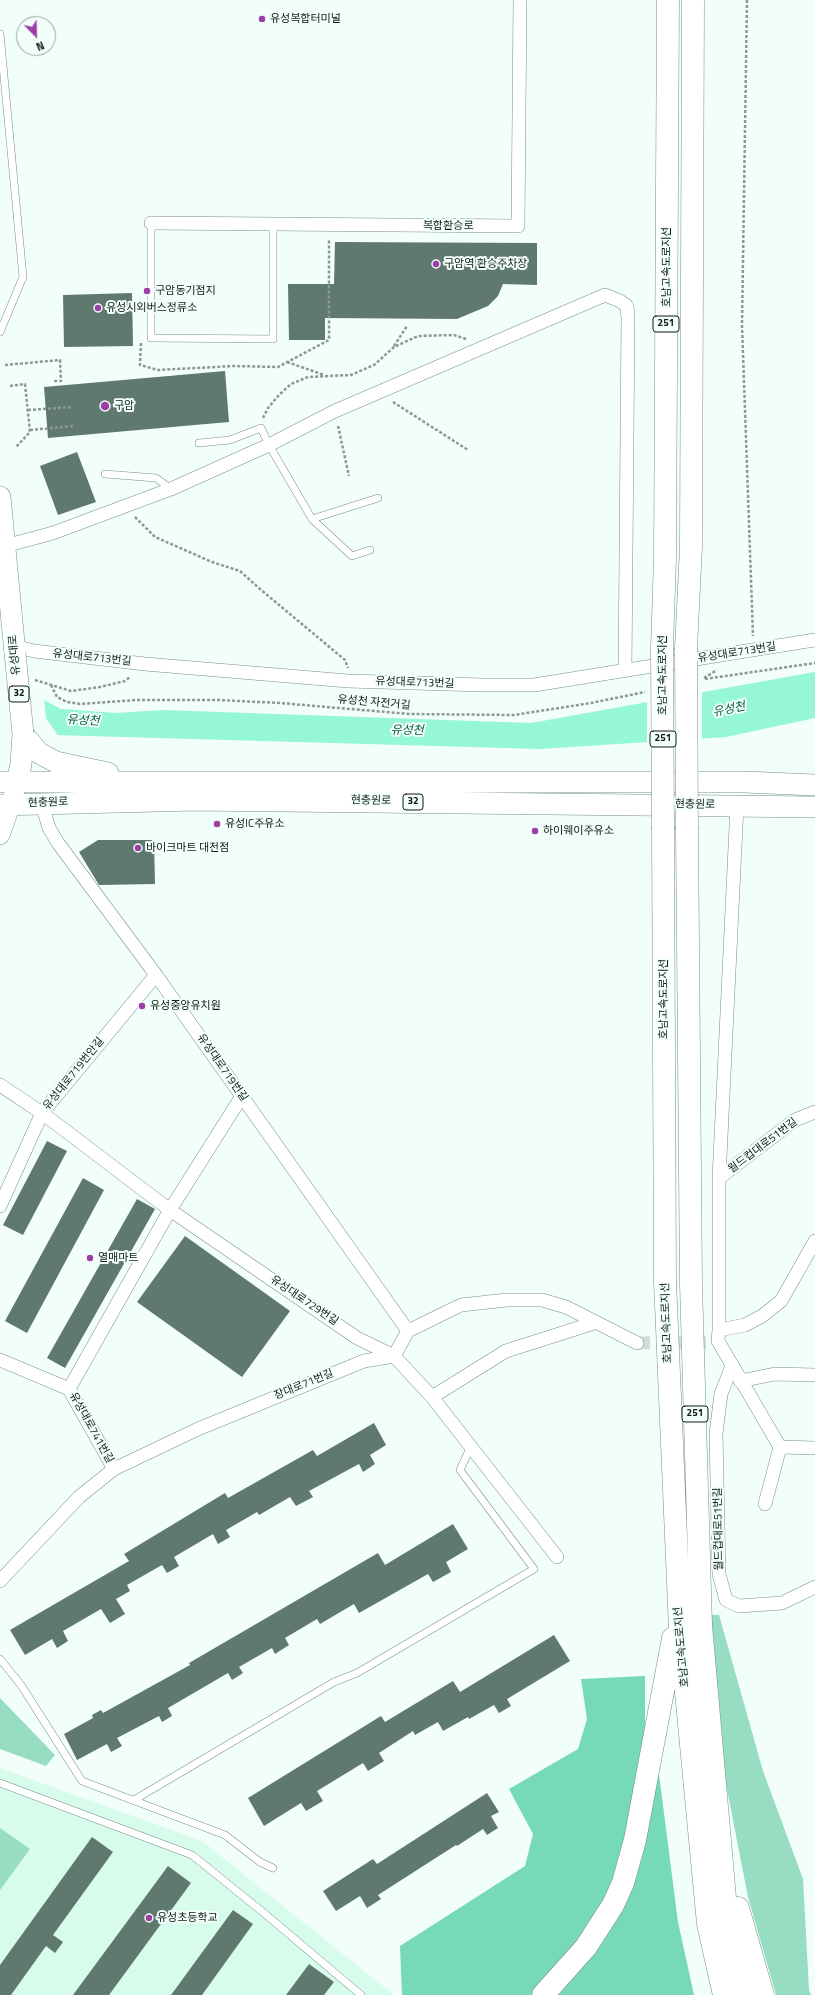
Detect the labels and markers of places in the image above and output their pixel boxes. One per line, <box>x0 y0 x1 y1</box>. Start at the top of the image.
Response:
place label: 유성복합터미널 <box>270 12 341 26</box>
marker: 유성복합터미널 <box>257 14 267 24</box>
place label: 구암역 환승주차장 <box>444 257 527 271</box>
marker: 구암역 환승주차장 <box>431 259 441 269</box>
place label: 구암동기점지 <box>155 284 216 298</box>
marker: 구암동기점지 <box>142 286 152 296</box>
place label: 유성시외버스정류소 <box>106 301 197 315</box>
marker: 유성시외버스정류소 <box>93 303 103 313</box>
place label: 구암 <box>114 399 134 413</box>
marker: 구암 <box>99 400 111 412</box>
place label: 유성IC주유소 <box>225 817 284 831</box>
marker: 유성IC주유소 <box>212 819 222 829</box>
place label: 하이웨이주유소 <box>543 824 614 838</box>
marker: 하이웨이주유소 <box>530 826 540 836</box>
place label: 바이크마트 대전점 <box>146 841 229 855</box>
marker: 바이크마트 대전점 <box>133 843 143 853</box>
place label: 유성중앙유치원 <box>150 999 221 1013</box>
marker: 유성중앙유치원 <box>137 1001 147 1011</box>
place label: 열매마트 <box>98 1251 138 1265</box>
marker: 열매마트 <box>85 1253 95 1263</box>
place label: 유성초등학교 <box>157 1911 218 1925</box>
marker: 유성초등학교 <box>144 1913 154 1923</box>

